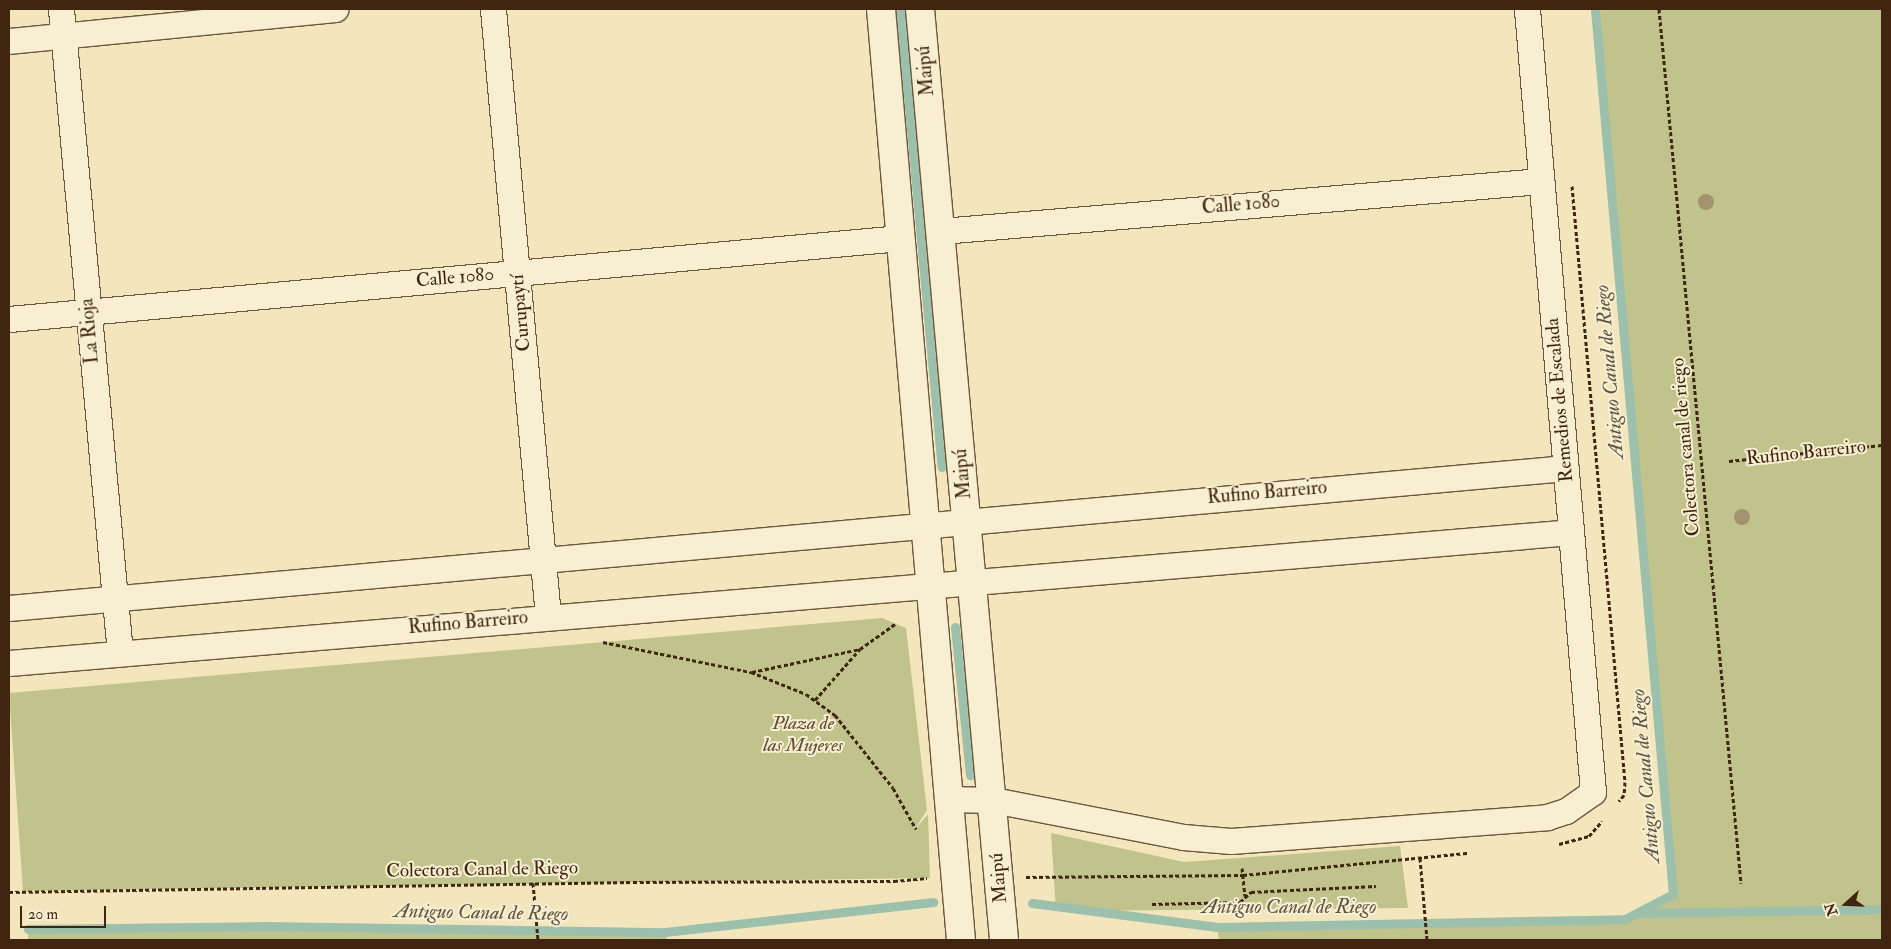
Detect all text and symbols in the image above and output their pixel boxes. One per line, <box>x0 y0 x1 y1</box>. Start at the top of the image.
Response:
street label: Maipú <box>912 45 940 97</box>
street label: Calle 1080 <box>1201 190 1281 220</box>
street label: Calle 1080 <box>415 263 495 293</box>
street label: Curupaytí <box>506 274 536 352</box>
water label: Antiguo Canal de Riego <box>1589 284 1629 460</box>
street label: La Rioja <box>76 297 104 365</box>
street label: Remedios de Escalada <box>1541 317 1579 483</box>
street label: Colectora canal de riego <box>1667 357 1705 537</box>
street label: Rufino Barreiro <box>1745 435 1867 471</box>
street label: Maipú <box>949 448 977 500</box>
street label: Rufino Barreiro <box>1206 476 1328 510</box>
street label: Rufino Barreiro <box>407 606 529 640</box>
water label: Antiguo Canal de Riego <box>1625 688 1665 864</box>
park label: Plaza de las Mujeres <box>763 713 843 757</box>
street label: Maipú <box>985 852 1013 904</box>
street label: Colectora Canal de Riego <box>386 857 578 883</box>
north arrow <box>1821 879 1871 929</box>
water label: Antiguo Canal de Riego <box>1202 894 1376 918</box>
scale bar <box>22 896 109 928</box>
water label: Antiguo Canal de Riego <box>394 898 568 926</box>
text: N <box>1821 901 1842 918</box>
text: 20 m <box>28 905 58 924</box>

